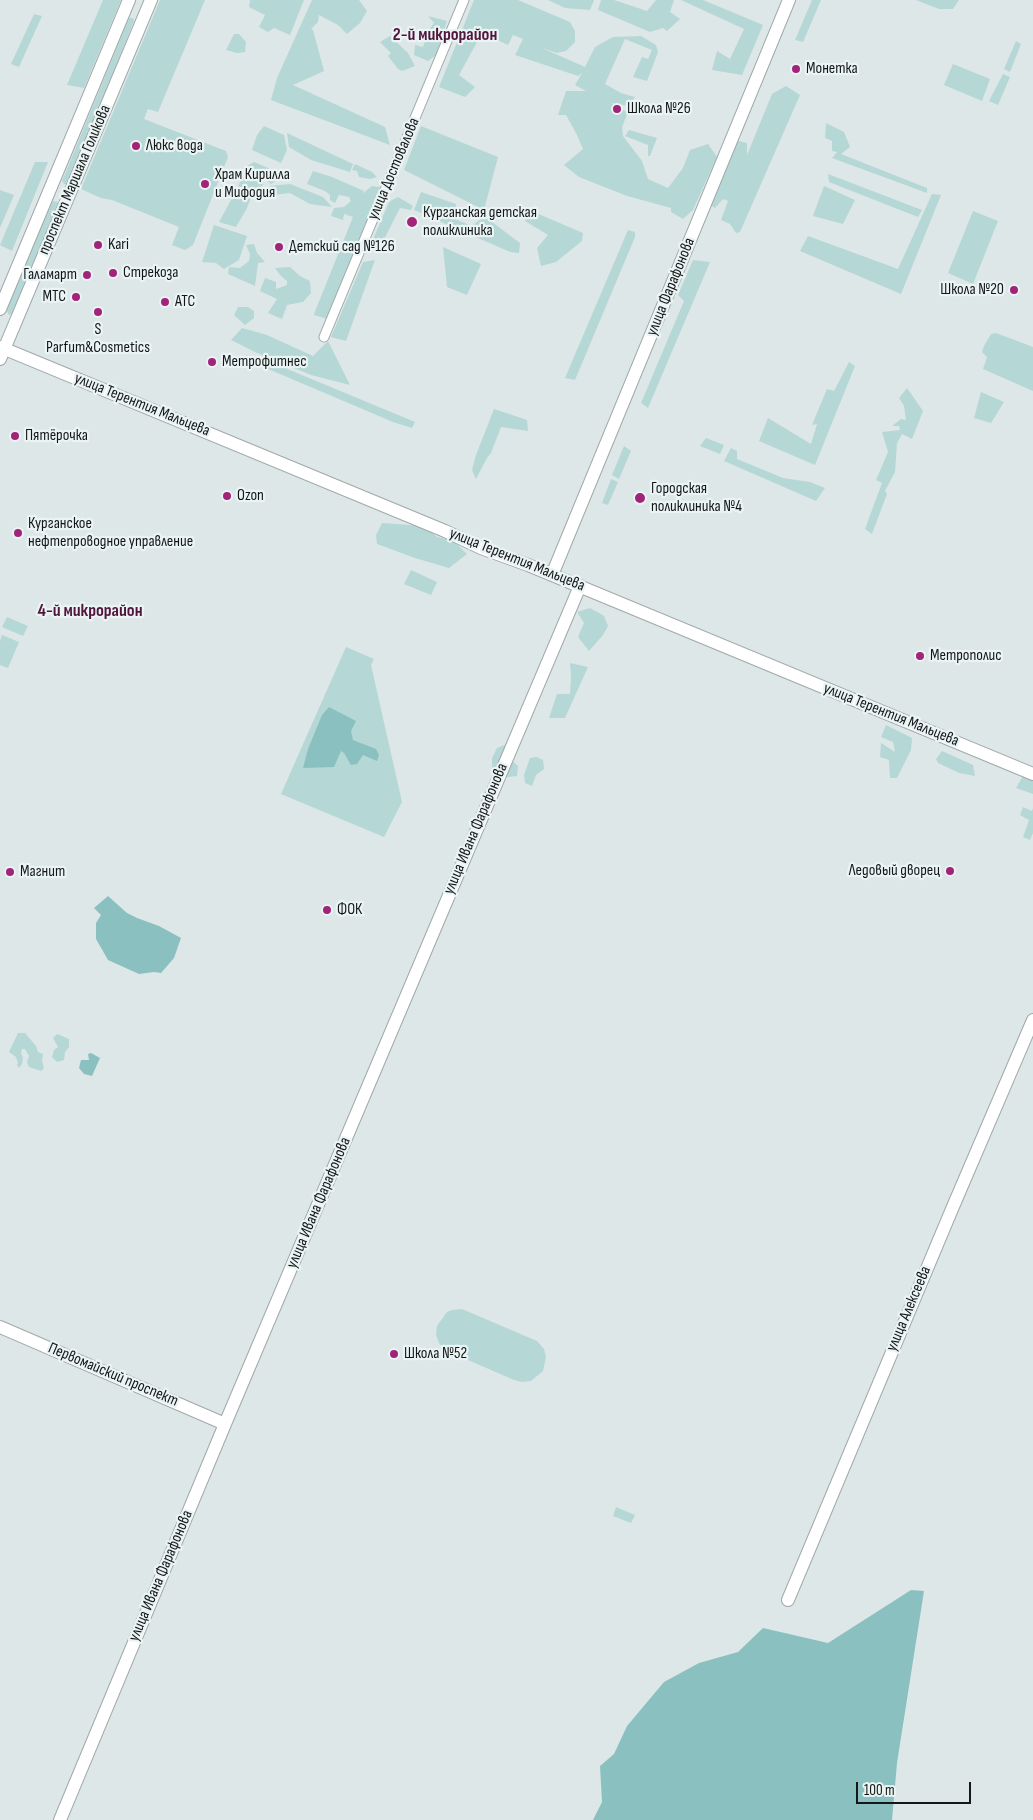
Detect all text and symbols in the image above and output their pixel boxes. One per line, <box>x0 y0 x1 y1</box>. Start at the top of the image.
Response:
district label: 2-й микрорайон <box>393 24 497 46</box>
place label: Монетка <box>806 59 858 79</box>
marker: Монетка <box>790 63 802 75</box>
place label: Школа №26 <box>627 99 691 119</box>
street label: проспект Маршала Голикова <box>35 102 115 258</box>
marker: Школа №26 <box>611 103 623 115</box>
street label: улица Достовалова <box>364 115 424 223</box>
place label: Люкс вода <box>146 136 203 156</box>
marker: Люкс вода <box>130 140 142 152</box>
place label: Храм Кирилла и Мифодия <box>215 165 290 203</box>
marker: Храм Кирилла и Мифодия <box>199 178 211 190</box>
place label: Курганская детская поликлиника <box>423 203 537 241</box>
marker: Курганская детская поликлиника <box>405 215 419 229</box>
place label: Kari <box>108 235 129 255</box>
street label: улица Фарафонова <box>643 235 699 339</box>
place label: Детский сад №126 <box>289 237 395 257</box>
marker: Kari <box>92 239 104 251</box>
marker: Детский сад №126 <box>273 241 285 253</box>
place label: Стрекоза <box>123 263 178 283</box>
place label: Галамарт <box>23 265 77 285</box>
marker: Стрекоза <box>107 267 119 279</box>
marker: Галамарт <box>81 269 93 281</box>
place label: Школа №20 <box>940 280 1004 300</box>
marker: Школа №20 <box>1008 284 1020 296</box>
place label: МТС <box>43 287 66 307</box>
marker: МТС <box>70 291 82 303</box>
place label: АТС <box>175 292 195 312</box>
marker: АТС <box>159 296 171 308</box>
marker: S Parfum&Cosmetics <box>92 306 104 318</box>
place label: S Parfum&Cosmetics <box>46 320 150 358</box>
place label: Метрофитнес <box>222 352 307 372</box>
marker: Метрофитнес <box>206 356 218 368</box>
street label: улица Терентия Мальцева <box>71 369 213 441</box>
place label: Пятёрочка <box>25 426 88 446</box>
marker: Пятёрочка <box>9 430 21 442</box>
place label: Городская поликлиника №4 <box>651 479 742 517</box>
place label: Ozon <box>237 486 264 506</box>
marker: Ozon <box>221 490 233 502</box>
marker: Городская поликлиника №4 <box>633 491 647 505</box>
place label: Курганское нефтепроводное управление <box>28 514 193 552</box>
street label: улица Терентия Мальцева <box>446 524 588 596</box>
marker: Курганское нефтепроводное управление <box>12 527 24 539</box>
district label: 4-й микрорайон <box>38 600 142 622</box>
place label: Метрополис <box>930 646 1002 666</box>
marker: Метрополис <box>914 650 926 662</box>
street label: улица Терентия Мальцева <box>820 679 962 751</box>
street label: улица Ивана Фарафонова <box>440 761 512 897</box>
place label: Ледовый дворец <box>849 861 940 881</box>
place label: Магнит <box>20 862 65 882</box>
marker: Ледовый дворец <box>944 865 956 877</box>
marker: Магнит <box>4 866 16 878</box>
place label: ФОК <box>337 900 362 920</box>
marker: ФОК <box>321 904 333 916</box>
street label: улица Ивана Фарафонова <box>283 1135 355 1271</box>
street label: улица Алексеева <box>882 1264 936 1354</box>
street label: Первомайский проспект <box>45 1339 181 1411</box>
place label: Школа №52 <box>404 1344 467 1364</box>
marker: Школа №52 <box>388 1348 400 1360</box>
street label: улица Ивана Фарафонова <box>125 1508 197 1644</box>
scale bar <box>858 1772 973 1804</box>
text: 100 m <box>864 1781 895 1800</box>

